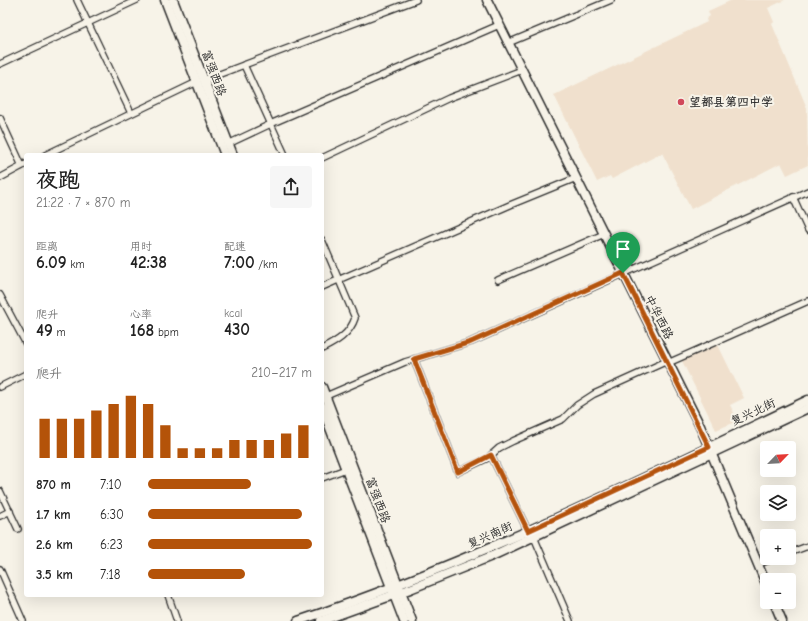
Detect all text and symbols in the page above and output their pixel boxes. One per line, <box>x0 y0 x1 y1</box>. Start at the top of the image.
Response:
street label: 富强西路 <box>199 48 229 98</box>
place label: 望都县第四中学 <box>689 95 773 109</box>
marker: 望都县第四中学 <box>676 97 686 107</box>
button: share <box>270 166 312 208</box>
text: 夜跑 <box>36 167 80 193</box>
text: 21:22 · 7 × 870 m <box>36 195 130 210</box>
pin <box>606 232 640 273</box>
icon: arrive <box>612 238 634 260</box>
text: 距离 <box>36 240 58 253</box>
text: 用时 <box>130 240 152 253</box>
text: 配速 <box>224 240 246 253</box>
text: 6.09 <box>36 253 67 272</box>
text: 42:38 <box>130 253 167 272</box>
text: 7:00 <box>224 253 255 272</box>
text: km <box>67 258 85 271</box>
text: /km <box>255 258 278 271</box>
street label: 中华西路 <box>642 292 676 342</box>
text: kcal <box>224 307 242 320</box>
text: 爬升 <box>36 308 58 321</box>
text: 心率 <box>130 308 152 321</box>
text: 430 <box>224 320 250 339</box>
text: 49 <box>36 321 53 340</box>
text: 168 <box>130 321 154 340</box>
text: m <box>53 326 66 339</box>
text: bpm <box>154 326 179 339</box>
text: 210–217 m <box>251 365 312 380</box>
text: 爬升 <box>36 366 62 381</box>
street label: 复兴北街 <box>728 396 778 428</box>
north arrow <box>760 441 796 477</box>
map controls <box>760 441 796 609</box>
street label: 富强西路 <box>363 475 393 525</box>
text: 870 m <box>36 477 71 492</box>
text: 7:10 <box>100 477 122 492</box>
button: layers <box>760 485 796 521</box>
text: 1.7 km <box>36 507 71 522</box>
text: 6:30 <box>100 507 124 522</box>
street label: 复兴南街 <box>465 519 515 551</box>
button: + <box>760 529 796 565</box>
text: 2.6 km <box>36 537 73 552</box>
text: 6:23 <box>100 537 123 552</box>
text: 3.5 km <box>36 567 73 582</box>
text: 7:18 <box>100 567 120 582</box>
button: − <box>760 573 796 609</box>

